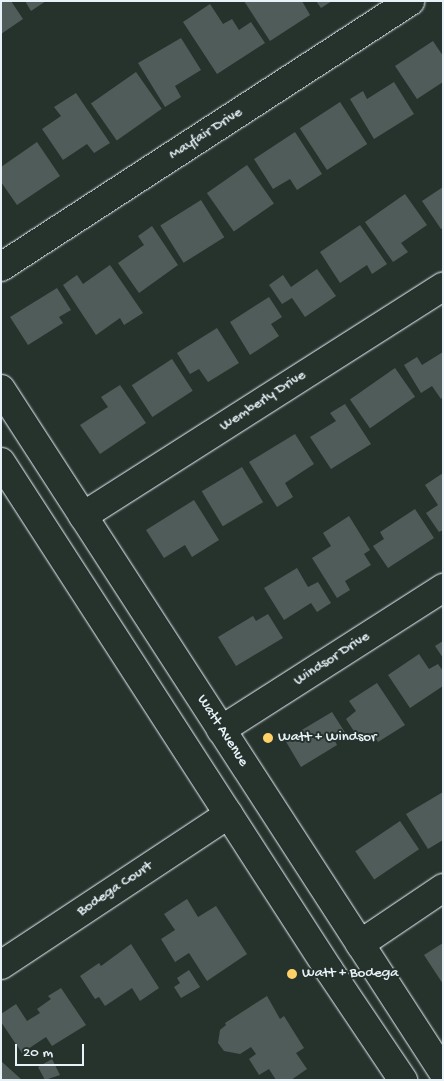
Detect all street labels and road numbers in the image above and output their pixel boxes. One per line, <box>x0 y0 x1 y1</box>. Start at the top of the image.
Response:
street label: Mayfair Drive <box>166 104 246 164</box>
street label: Wemberly Drive <box>217 366 309 436</box>
street label: Windsor Drive <box>291 628 373 690</box>
street label: Watt Avenue <box>192 692 252 770</box>
street label: Bodega Court <box>74 857 156 921</box>

